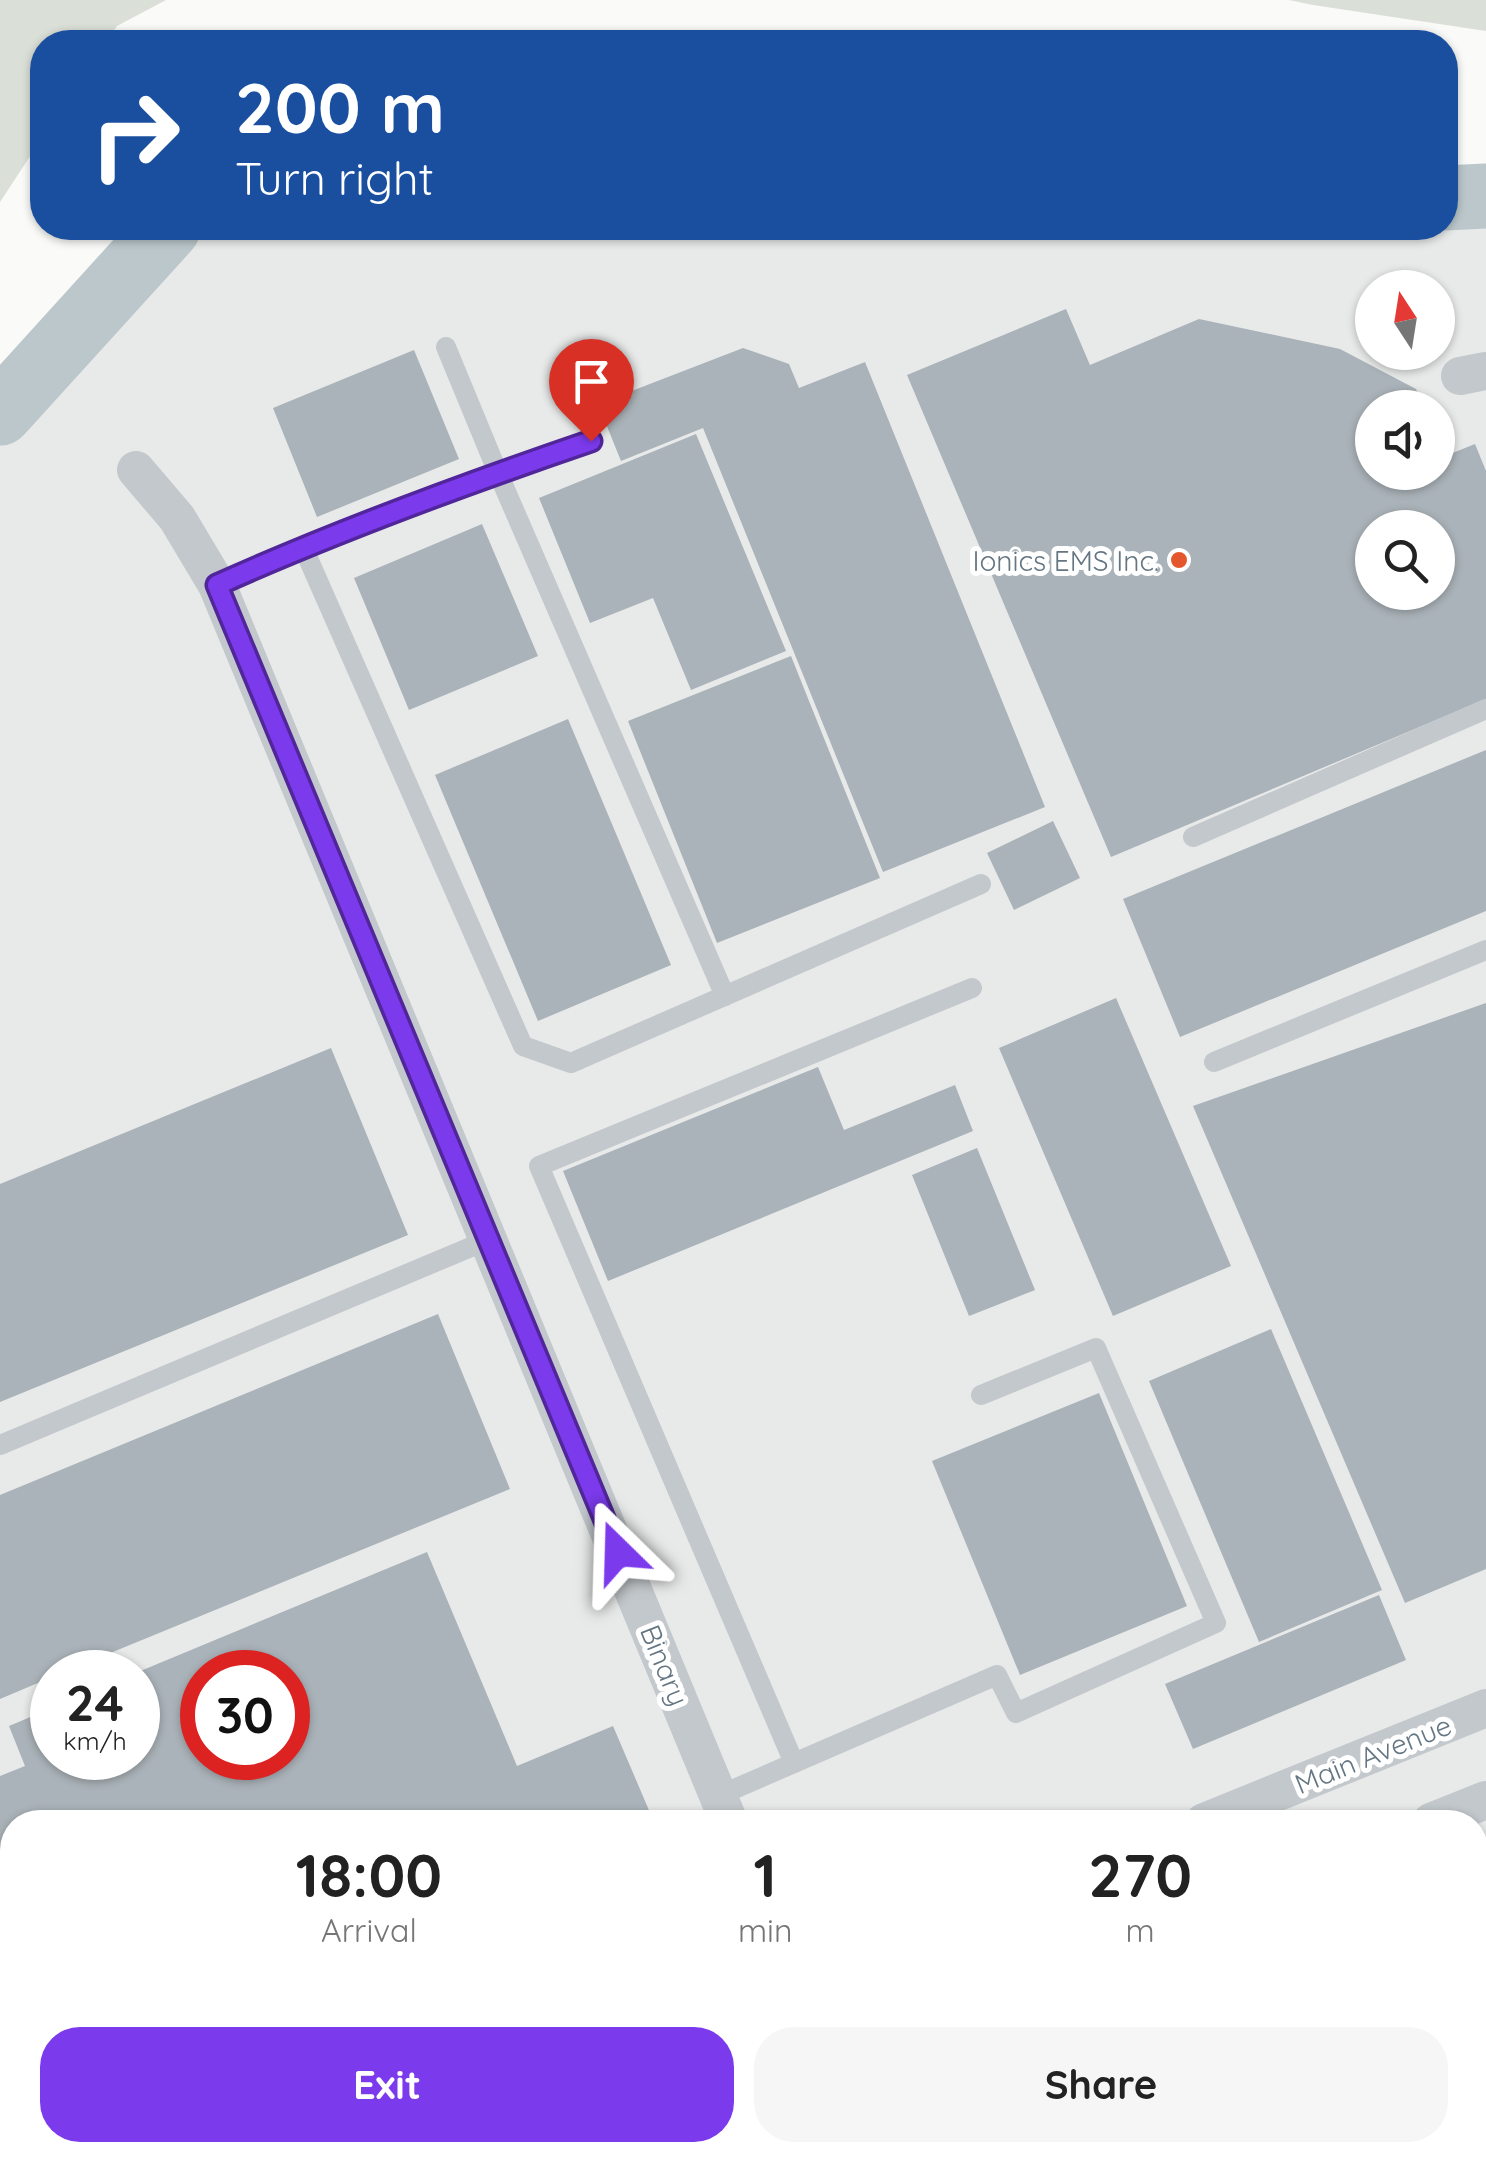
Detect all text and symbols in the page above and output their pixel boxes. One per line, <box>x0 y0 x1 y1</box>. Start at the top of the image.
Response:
text: 200 m <box>235 63 445 151</box>
icon: right <box>70 70 200 200</box>
text: Turn right <box>235 150 434 206</box>
north arrow <box>1355 270 1455 370</box>
map controls <box>1355 270 1455 610</box>
pin <box>549 339 634 442</box>
icon: arrive <box>564 354 619 409</box>
button: sound <box>1355 390 1455 490</box>
button: search <box>1355 510 1455 610</box>
place label: Ionics EMS Inc. <box>972 543 1159 578</box>
marker: Ionics EMS Inc. <box>1168 549 1190 571</box>
position arrow <box>566 1500 670 1604</box>
street label: Binary <box>633 1619 697 1711</box>
speed limit sign: 30 <box>180 1650 310 1780</box>
text: 24 <box>66 1671 124 1734</box>
street label: Main Avenue <box>1290 1707 1456 1801</box>
text: km/h <box>63 1725 127 1756</box>
text: 18:00 <box>296 1837 442 1912</box>
text: 1 <box>754 1837 777 1912</box>
text: 270 <box>1088 1837 1192 1912</box>
text: Arrival <box>321 1910 417 1950</box>
text: min <box>738 1910 792 1950</box>
text: m <box>1126 1910 1155 1950</box>
button: Exit <box>40 2027 734 2142</box>
button: Share <box>754 2027 1448 2142</box>

